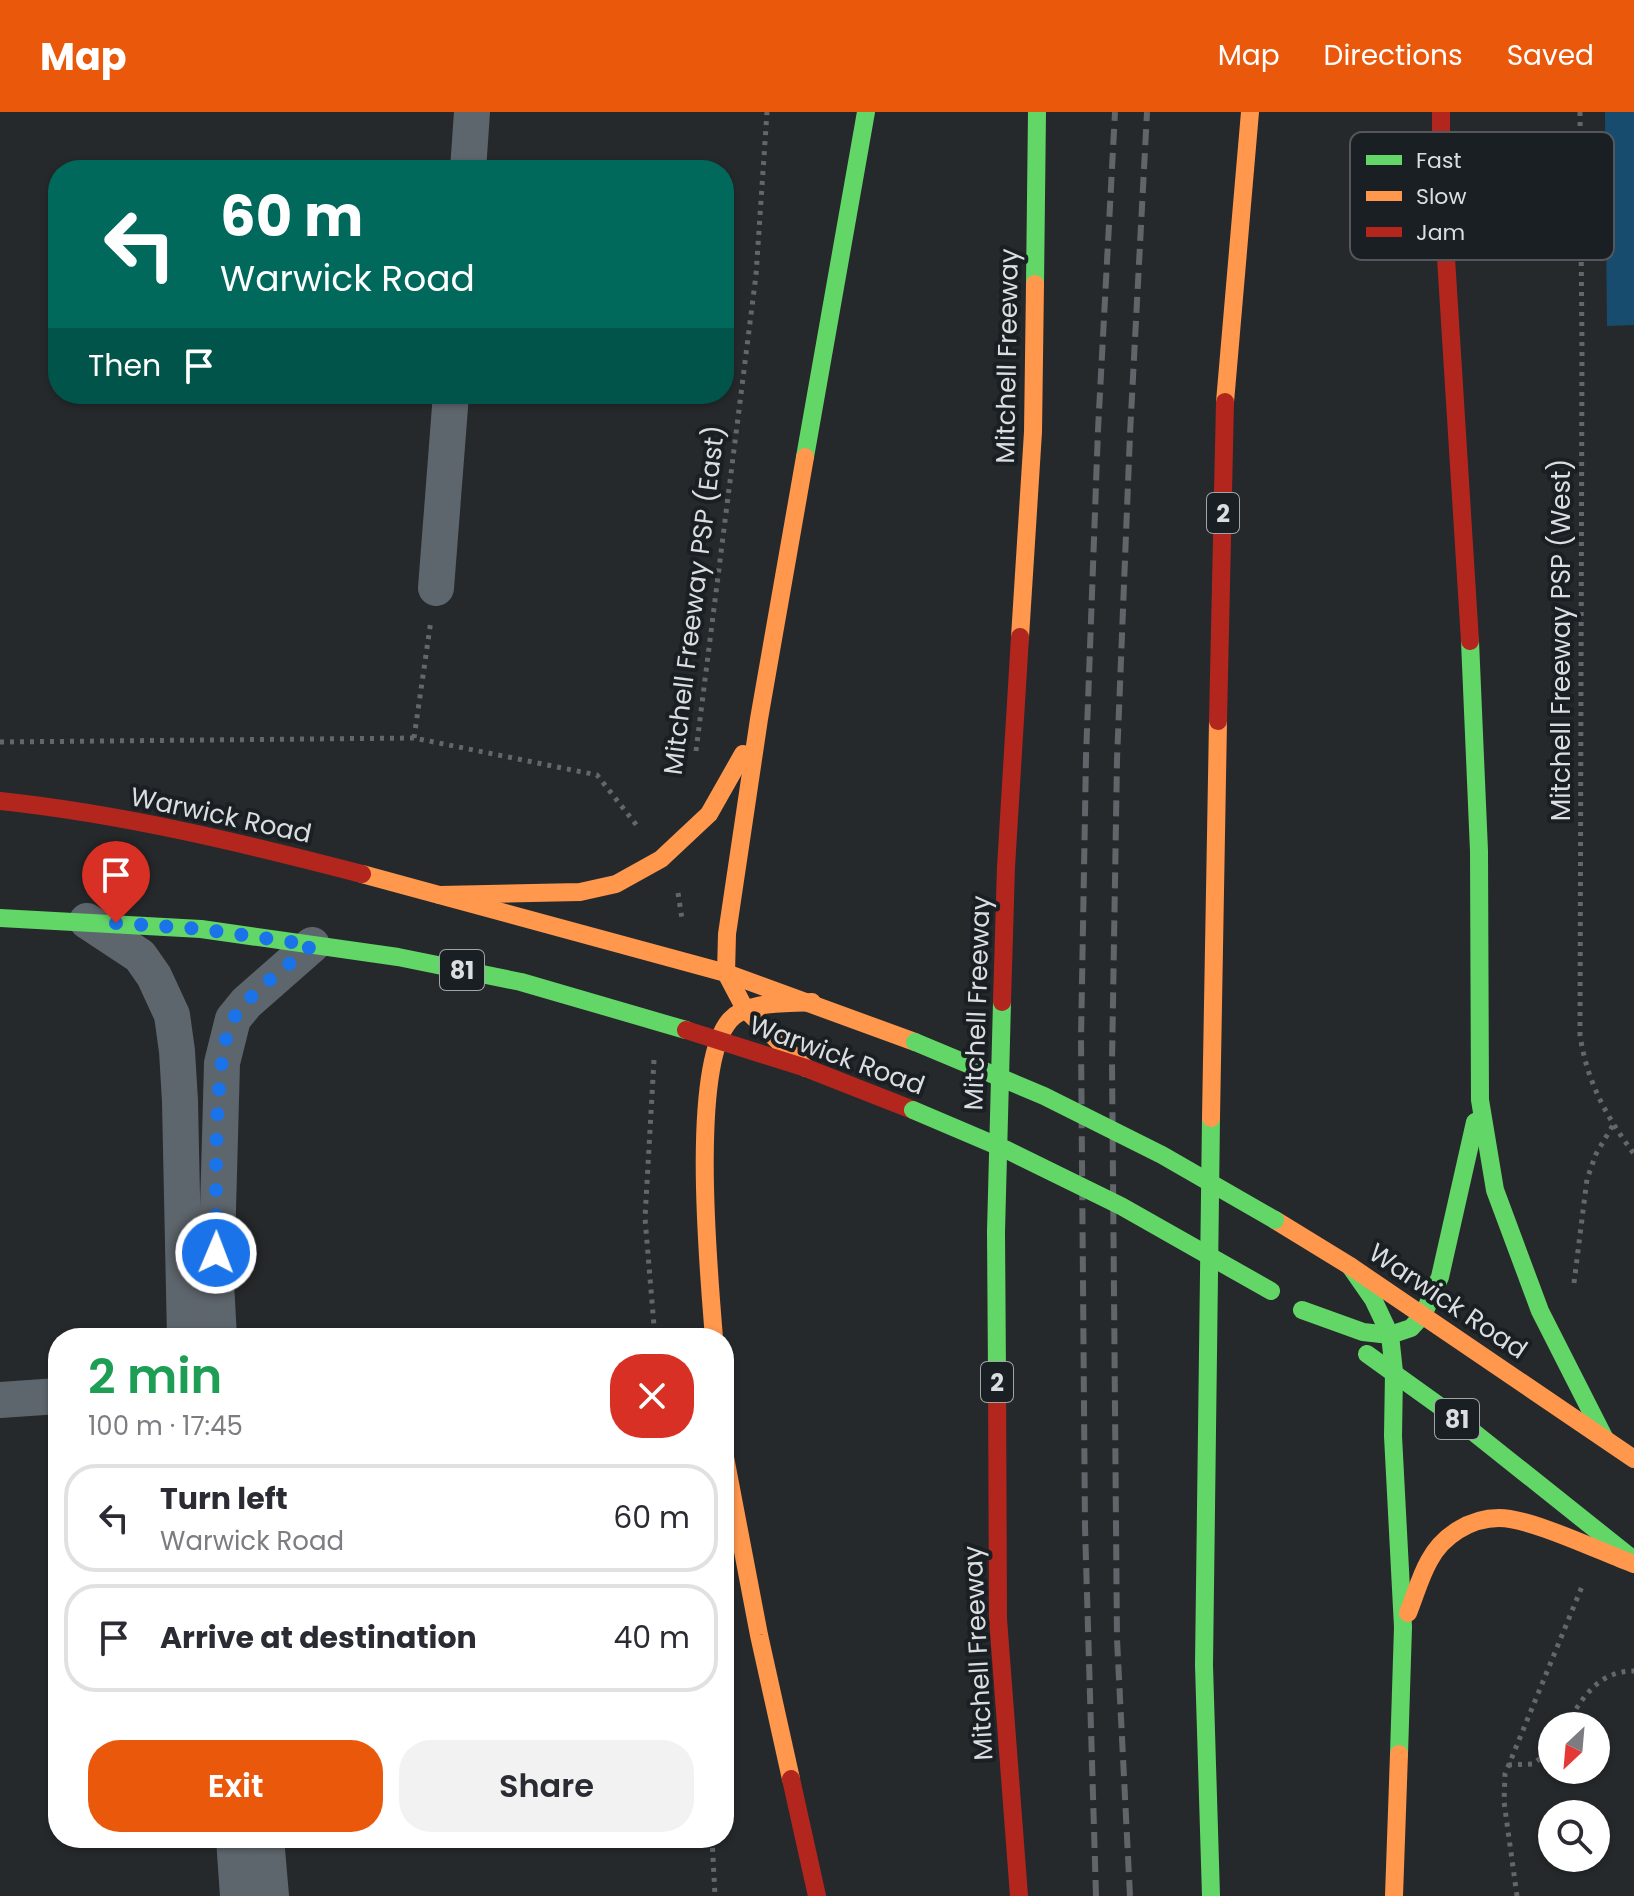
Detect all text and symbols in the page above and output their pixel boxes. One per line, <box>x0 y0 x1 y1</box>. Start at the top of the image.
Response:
text: Map <box>40 30 127 83</box>
text: Map <box>1218 36 1280 75</box>
text: Directions <box>1324 36 1463 75</box>
text: Saved <box>1507 36 1594 75</box>
legend <box>1350 132 1614 260</box>
text: Fast <box>1416 145 1461 176</box>
text: 60 m <box>220 177 363 256</box>
text: Slow <box>1416 181 1466 212</box>
icon: left <box>88 192 192 296</box>
text: Jam <box>1416 217 1465 248</box>
street label: Mitchell Freeway <box>987 248 1027 464</box>
text: Warwick Road <box>220 253 475 304</box>
text: Then <box>88 344 161 387</box>
icon: arrive <box>177 344 221 388</box>
street label: Mitchell Freeway PSP (East) <box>655 423 733 777</box>
street label: Mitchell Freeway PSP (West) <box>1543 459 1579 821</box>
road number: 2 <box>1207 493 1239 533</box>
street label: Warwick Road <box>127 778 315 852</box>
pin <box>82 841 150 923</box>
icon: arrive <box>94 853 138 897</box>
street label: Mitchell Freeway <box>955 895 999 1111</box>
road number: 81 <box>440 950 484 990</box>
street label: Warwick Road <box>744 1007 930 1103</box>
position arrow <box>174 1211 258 1295</box>
street label: Warwick Road <box>1362 1235 1534 1367</box>
text: 2 min <box>88 1343 222 1410</box>
button: close <box>610 1354 694 1438</box>
road number: 2 <box>981 1362 1013 1402</box>
road number: 81 <box>1435 1399 1479 1439</box>
text: 100 m · 17:45 <box>88 1408 243 1444</box>
text: Turn left <box>160 1477 288 1520</box>
icon: left <box>92 1496 136 1540</box>
text: 60 m <box>613 1496 690 1539</box>
text: Warwick Road <box>160 1523 344 1559</box>
street label: Mitchell Freeway <box>954 1544 1002 1761</box>
icon: arrive <box>92 1616 136 1660</box>
text: Arrive at destination <box>160 1616 477 1659</box>
text: 40 m <box>613 1616 690 1659</box>
north arrow <box>1538 1712 1610 1784</box>
map controls <box>1538 1712 1610 1872</box>
button: Exit <box>88 1740 383 1832</box>
button: Share <box>399 1740 694 1832</box>
button: search <box>1538 1800 1610 1872</box>

